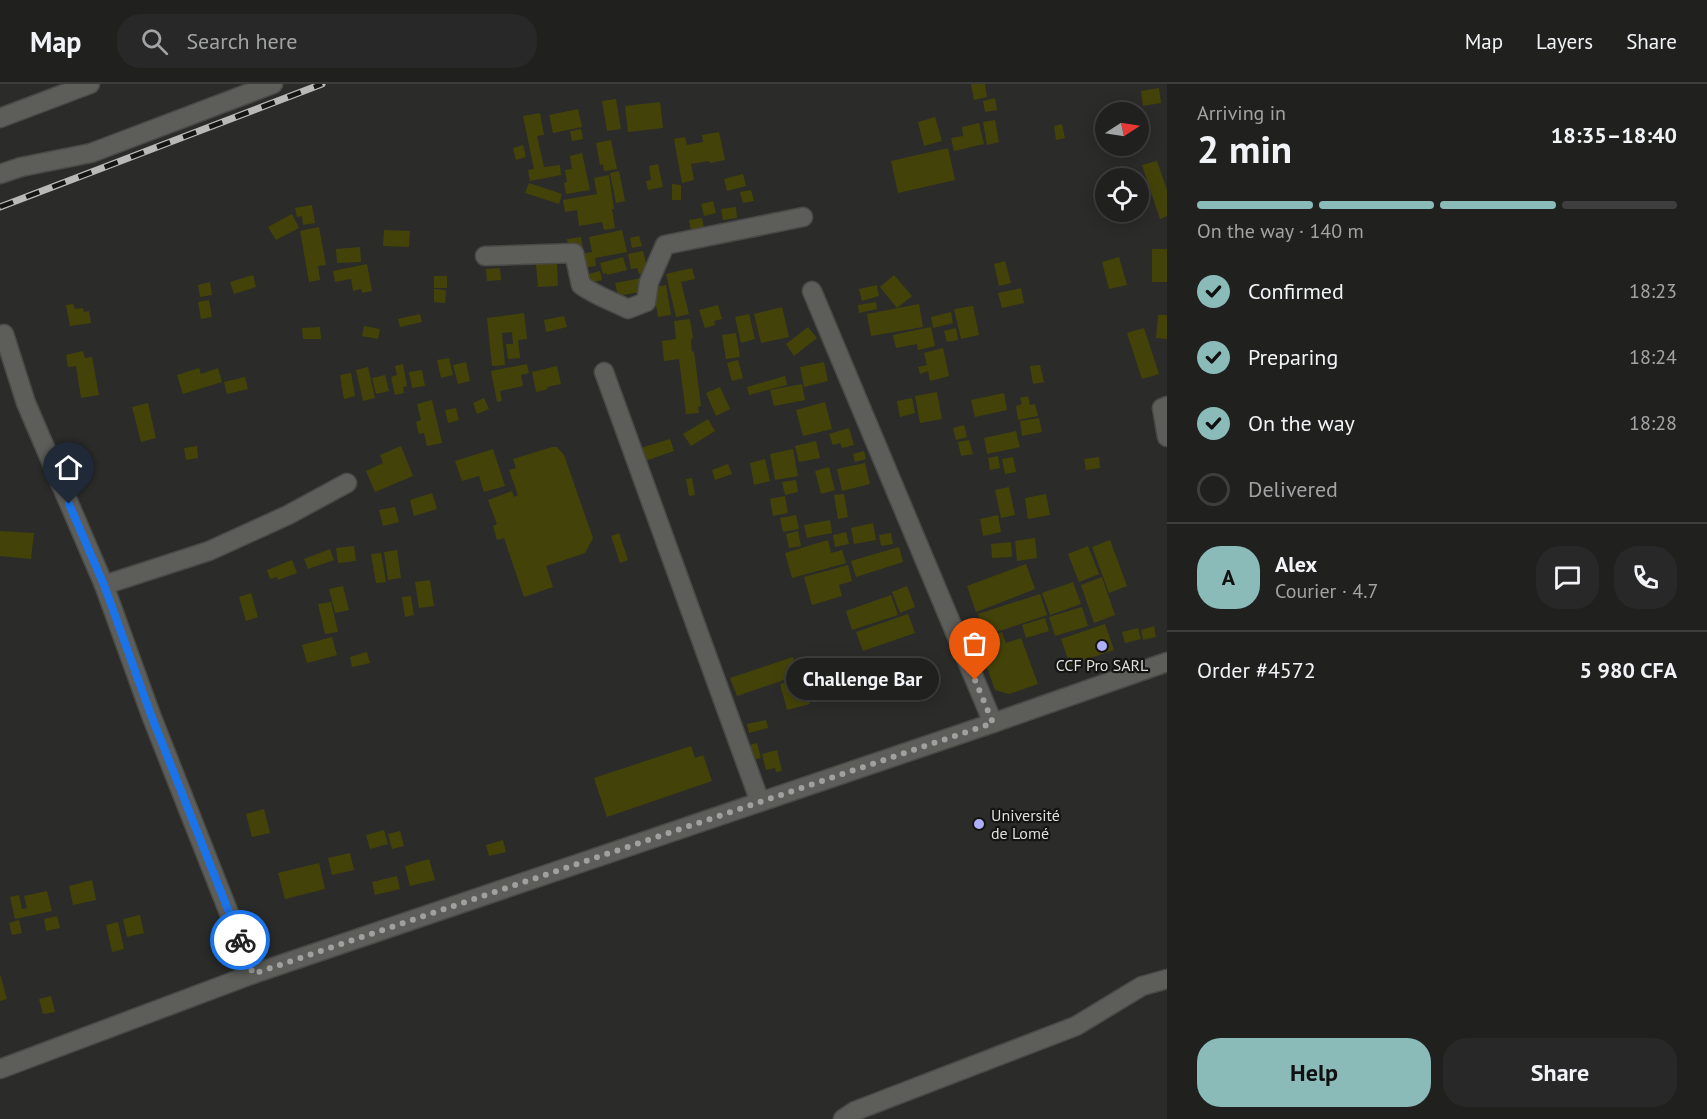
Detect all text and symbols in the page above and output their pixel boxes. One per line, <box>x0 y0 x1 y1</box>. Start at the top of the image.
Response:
search box <box>117 14 537 68</box>
text: Map <box>30 23 81 60</box>
icon: search <box>138 25 171 58</box>
text: Search here <box>186 27 297 55</box>
text: Map <box>1465 28 1503 55</box>
text: Layers <box>1536 28 1593 55</box>
text: Share <box>1626 28 1677 55</box>
text: Arriving in <box>1197 100 1286 126</box>
north arrow <box>1095 102 1149 156</box>
map controls <box>1095 102 1149 222</box>
text: 18:35–18:40 <box>1551 121 1677 149</box>
text: 2 min <box>1197 123 1292 174</box>
button: locate <box>1095 168 1149 222</box>
text: On the way · 140 m <box>1197 218 1364 244</box>
icon: check <box>1197 275 1230 308</box>
text: Confirmed <box>1248 277 1344 305</box>
text: 18:23 <box>1629 278 1677 304</box>
icon: check <box>1197 341 1230 374</box>
text: Preparing <box>1248 343 1338 371</box>
text: 18:24 <box>1629 344 1677 370</box>
icon: check <box>1197 407 1230 440</box>
text: On the way <box>1248 409 1355 437</box>
text: 18:28 <box>1629 410 1677 436</box>
pin <box>43 442 94 504</box>
icon: home <box>52 451 85 484</box>
text: Delivered <box>1248 475 1338 503</box>
button: chat <box>1536 546 1599 609</box>
button: phone <box>1614 546 1677 609</box>
text: Alex <box>1275 550 1317 578</box>
text: A <box>1222 563 1235 591</box>
text: Courier · 4.7 <box>1275 578 1378 604</box>
pin <box>949 618 1000 680</box>
icon: bag <box>958 627 991 660</box>
marker: CCF Pro SARL <box>1095 639 1109 653</box>
place label: CCF Pro SARL <box>1056 655 1148 675</box>
text: Order #4572 <box>1197 656 1316 684</box>
text: 5 980 CFA <box>1579 656 1677 684</box>
callout: Challenge Bar <box>786 659 939 701</box>
text: Challenge Bar <box>803 666 922 692</box>
place label: Université de Lomé <box>991 805 1060 843</box>
marker: Université de Lomé <box>972 817 986 831</box>
courier <box>210 910 270 970</box>
icon: bike <box>224 924 257 957</box>
button: Help <box>1197 1038 1431 1107</box>
button: Share <box>1443 1038 1677 1107</box>

